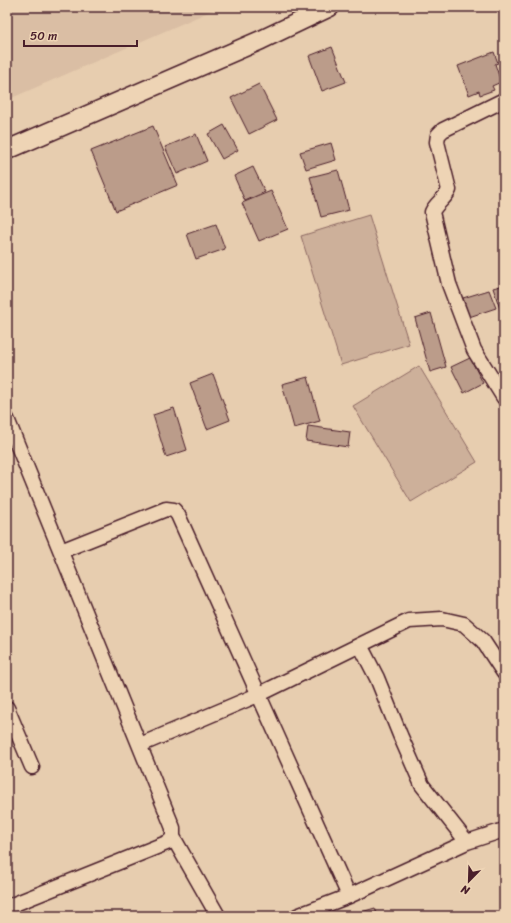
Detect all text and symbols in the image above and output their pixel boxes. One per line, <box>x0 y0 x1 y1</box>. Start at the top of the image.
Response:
scale bar <box>24 22 137 48</box>
text: 50 m <box>30 25 57 47</box>
north arrow <box>449 861 489 901</box>
text: N <box>458 879 473 900</box>

